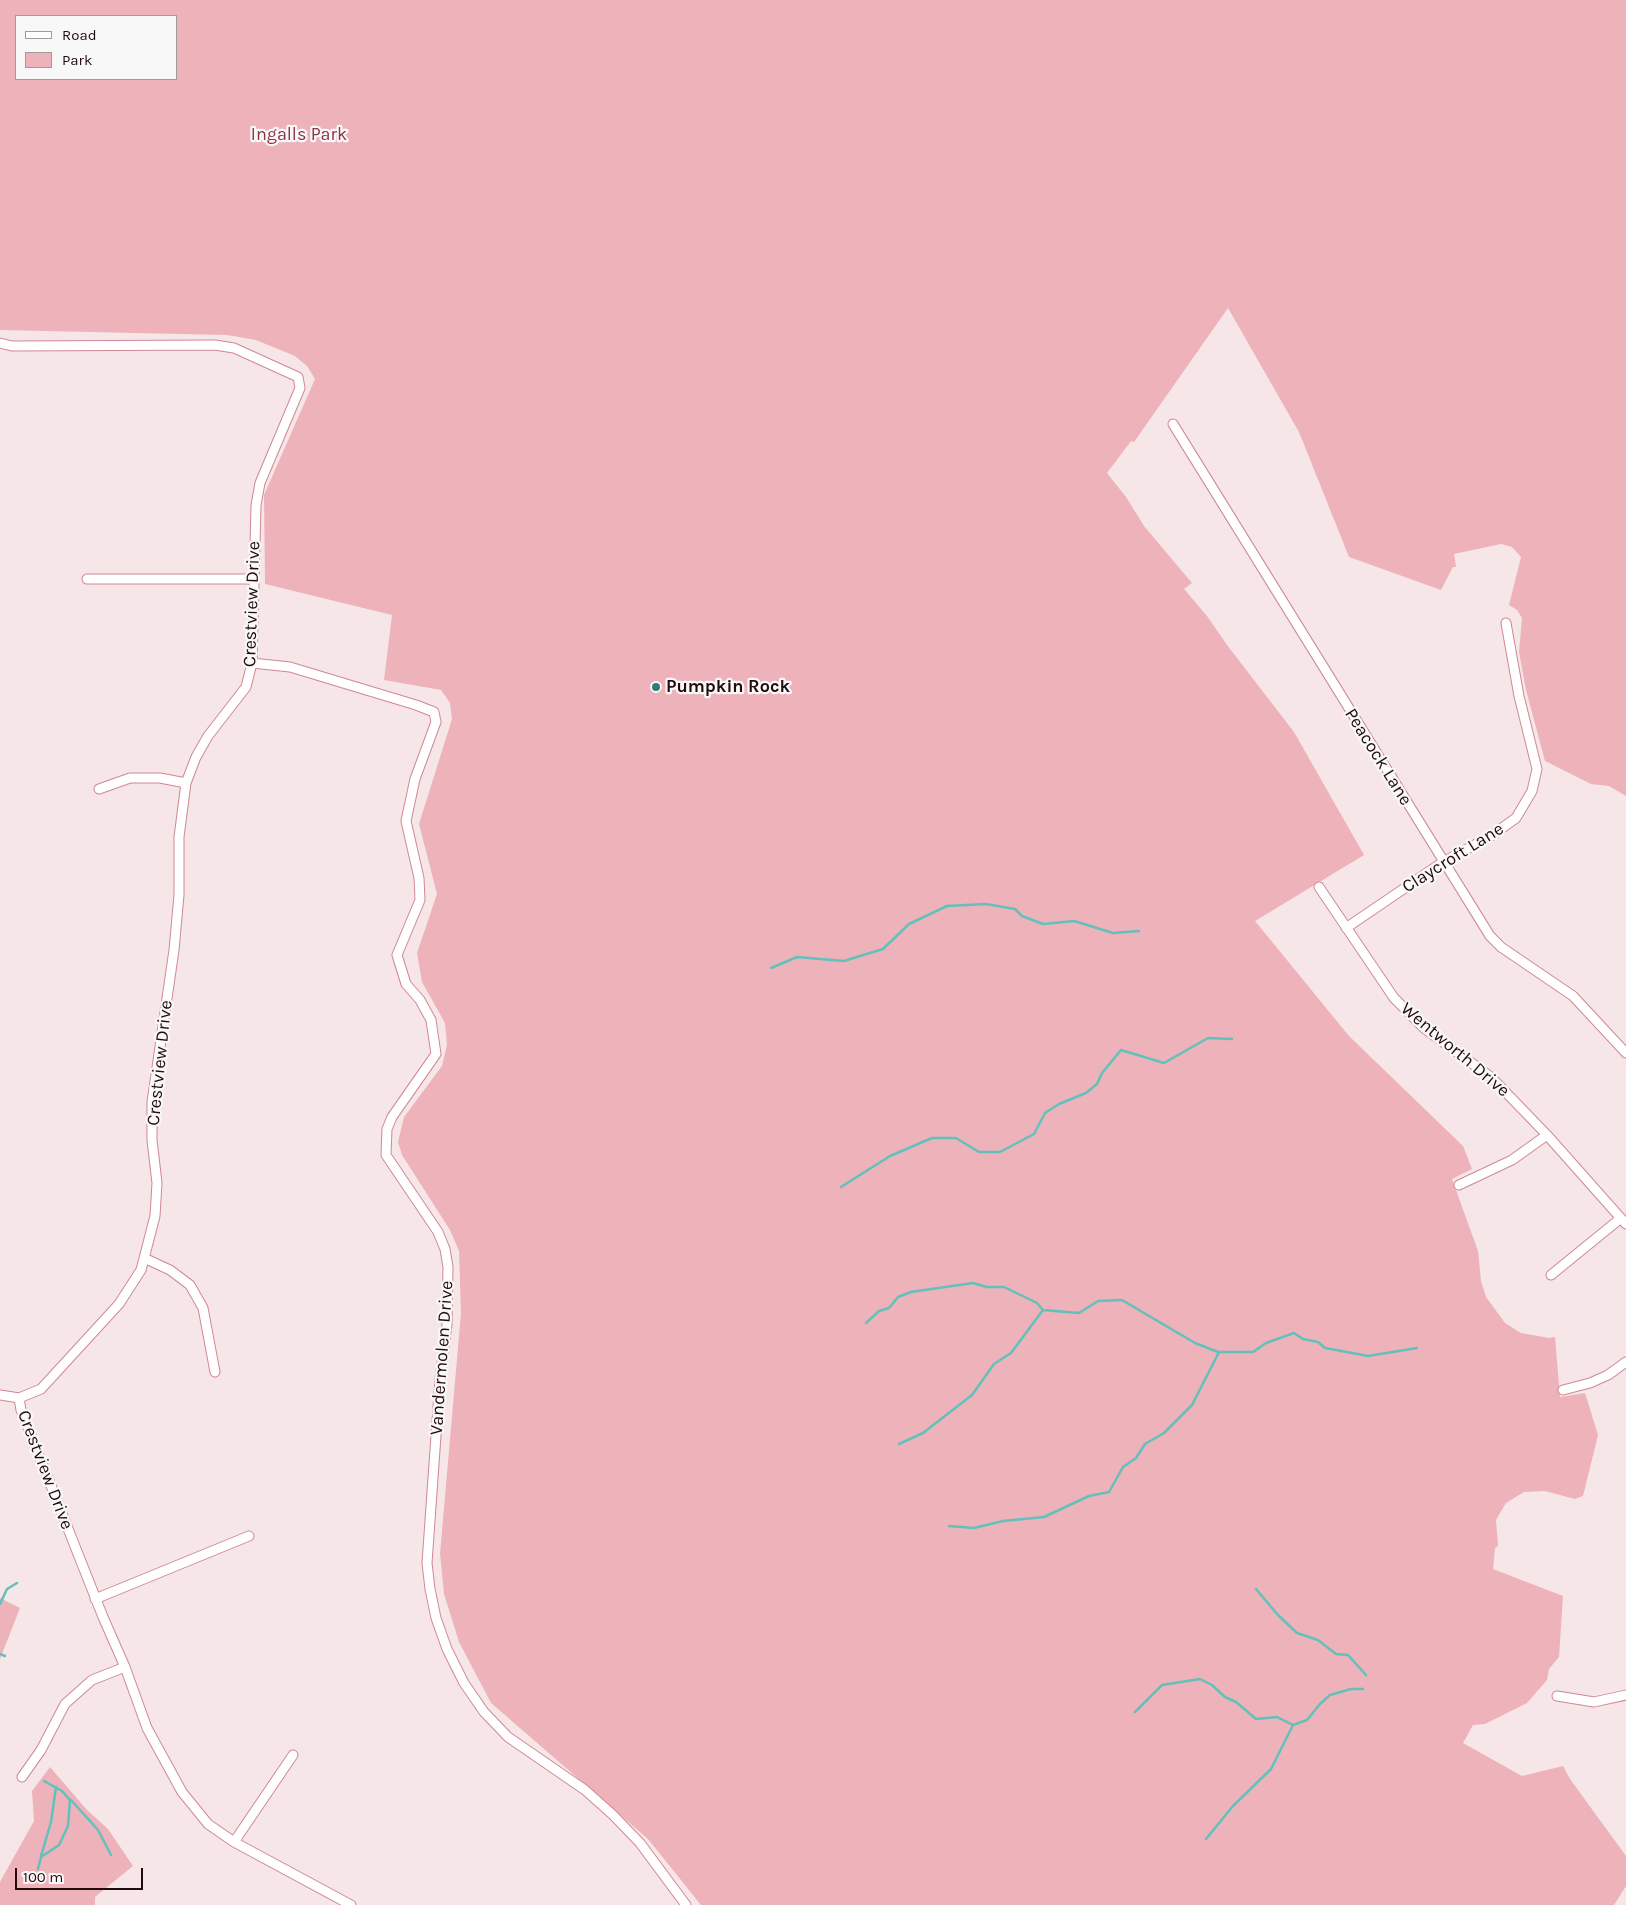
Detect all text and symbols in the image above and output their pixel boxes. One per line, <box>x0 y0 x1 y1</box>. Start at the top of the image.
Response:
legend <box>15 15 178 80</box>
text: Road <box>62 26 97 44</box>
text: Park <box>62 51 92 69</box>
park label: Ingalls Park <box>251 124 347 146</box>
street label: Crestview Drive <box>239 541 265 667</box>
place label: Pumpkin Rock <box>666 676 790 698</box>
marker: Pumpkin Rock <box>650 681 662 693</box>
street label: Peacock Lane <box>1340 704 1416 810</box>
street label: Claycroft Lane <box>1398 818 1508 898</box>
street label: Wentworth Drive <box>1396 998 1514 1102</box>
street label: Crestview Drive <box>143 999 177 1127</box>
street label: Vandermolen Drive <box>426 1280 458 1436</box>
street label: Crestview Drive <box>12 1407 78 1533</box>
scale bar <box>18 1858 145 1890</box>
text: 100 m <box>23 1868 63 1886</box>

